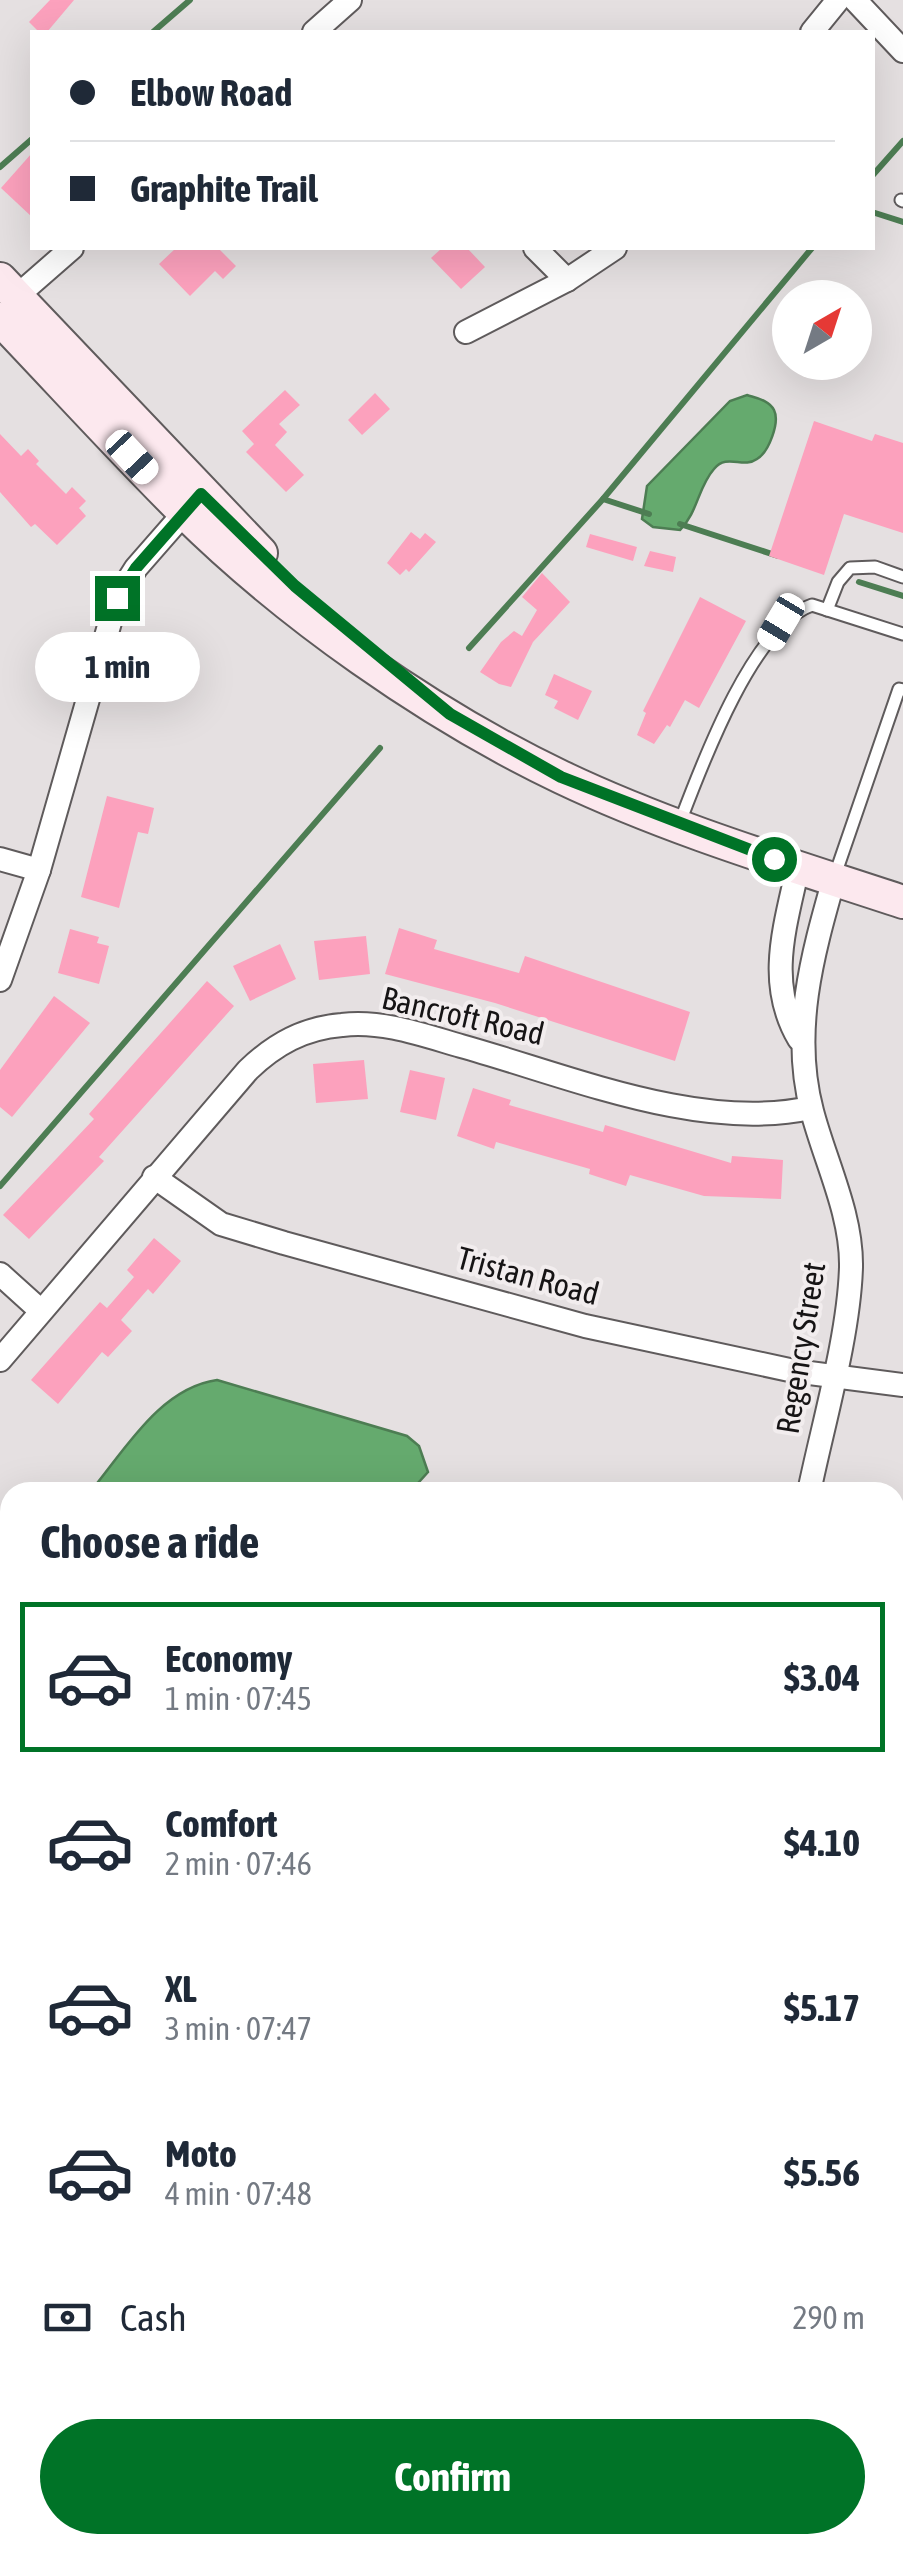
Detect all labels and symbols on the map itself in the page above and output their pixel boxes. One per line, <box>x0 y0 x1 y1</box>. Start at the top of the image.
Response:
north arrow <box>772 280 872 380</box>
car <box>101 425 163 489</box>
route end <box>95 576 140 621</box>
car <box>753 589 809 655</box>
callout: 1 min <box>34 633 200 703</box>
route start <box>752 837 797 882</box>
street label: Bancroft Road <box>378 979 548 1052</box>
street label: Tristan Road <box>453 1239 603 1312</box>
street label: Regency Street <box>769 1259 832 1436</box>

